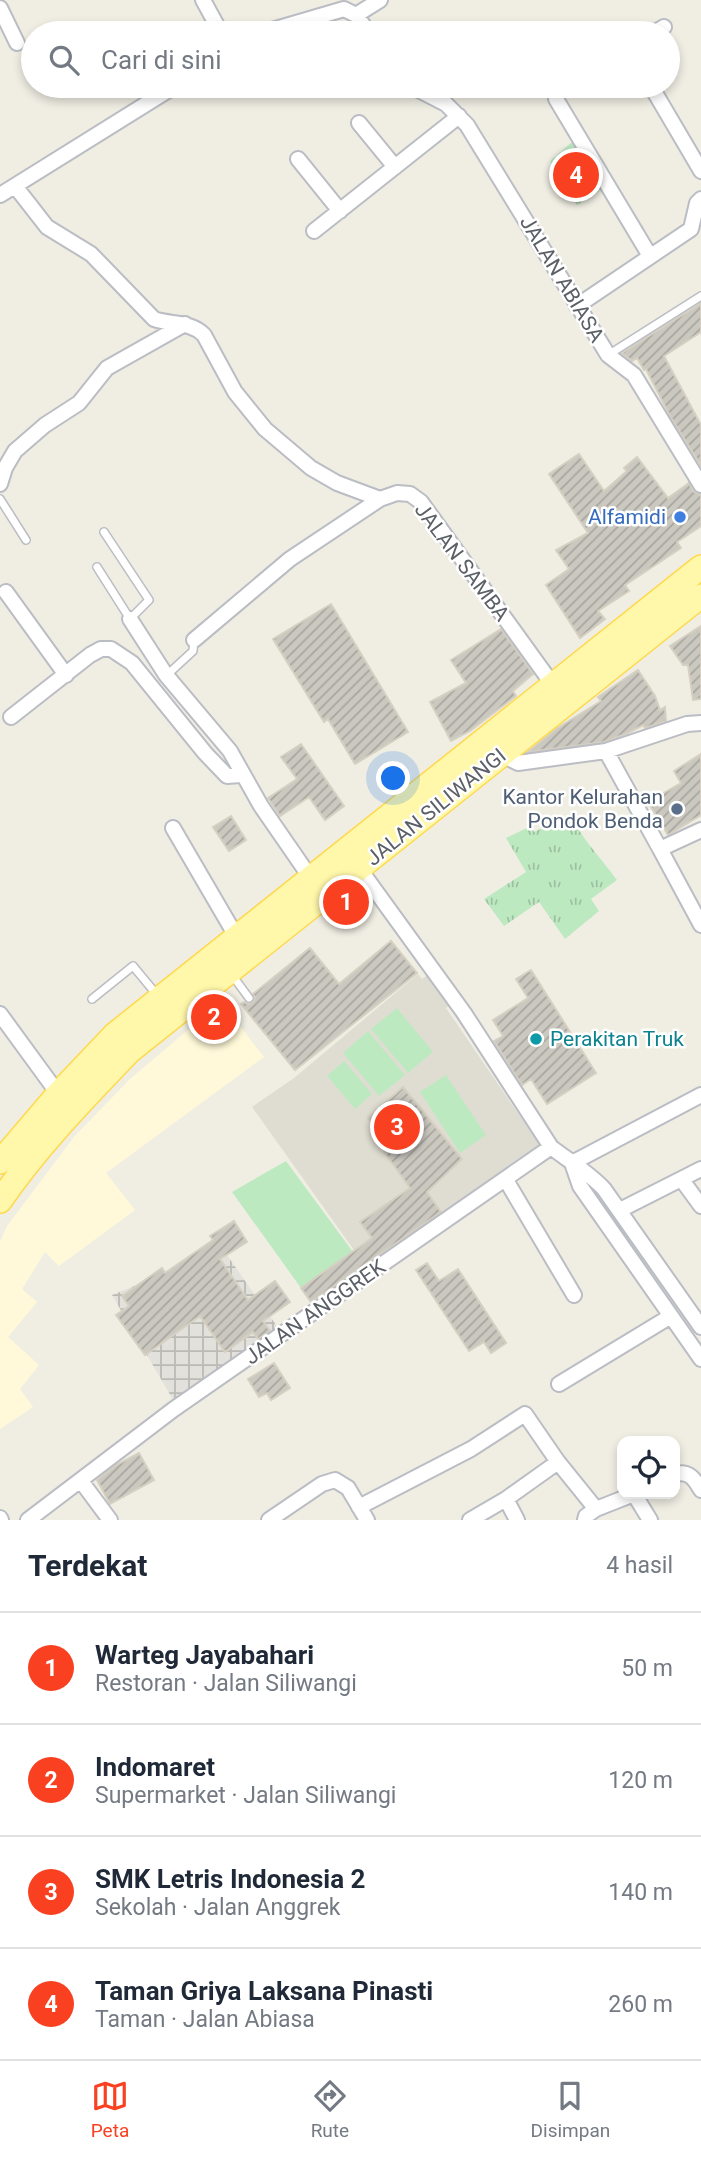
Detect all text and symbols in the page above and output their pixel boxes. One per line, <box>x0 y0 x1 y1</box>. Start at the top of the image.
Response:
search box <box>21 21 680 98</box>
icon: search <box>45 41 83 79</box>
text: Cari di sini <box>101 45 222 75</box>
pin: 4 <box>553 149 599 201</box>
street label: JALAN ABIASA <box>515 212 609 347</box>
street label: JALAN SAMBA <box>410 498 514 626</box>
place label: Alfamidi <box>588 505 666 529</box>
marker: Alfamidi <box>672 509 688 525</box>
street label: JALAN SILIWANGI <box>361 743 511 871</box>
your location <box>376 761 410 795</box>
place label: Kantor Kelurahan Pondok Benda <box>502 785 663 833</box>
marker: Kantor Kelurahan Pondok Benda <box>669 801 685 817</box>
pin: 1 <box>323 876 369 928</box>
pin: 2 <box>191 991 237 1043</box>
place label: Perakitan Truk <box>550 1027 684 1051</box>
marker: Perakitan Truk <box>528 1031 544 1047</box>
pin: 3 <box>374 1101 420 1153</box>
street label: JALAN ANGGREK <box>240 1254 390 1369</box>
map controls <box>617 1436 680 1499</box>
button: locate <box>617 1436 680 1499</box>
text: Terdekat <box>28 1548 147 1583</box>
text: 4 hasil <box>606 1552 673 1579</box>
text: Warteg Jayabahari <box>95 1640 314 1670</box>
text: 1 <box>44 1655 58 1682</box>
text: 50 m <box>621 1655 673 1682</box>
text: Restoran · Jalan Siliwangi <box>95 1670 357 1697</box>
text: Indomaret <box>95 1752 215 1782</box>
text: 2 <box>44 1767 58 1794</box>
text: 120 m <box>608 1767 673 1794</box>
text: Supermarket · Jalan Siliwangi <box>95 1782 396 1809</box>
text: SMK Letris Indonesia 2 <box>95 1864 366 1894</box>
text: 3 <box>44 1879 58 1906</box>
text: 140 m <box>608 1879 673 1906</box>
text: Sekolah · Jalan Anggrek <box>95 1894 341 1921</box>
text: Taman Griya Laksana Pinasti <box>95 1976 433 2006</box>
text: 4 <box>44 1991 58 2018</box>
text: 260 m <box>608 1991 673 2018</box>
text: Taman · Jalan Abiasa <box>95 2006 315 2033</box>
tab: Peta <box>91 2077 129 2142</box>
tab: Rute <box>311 2077 349 2142</box>
tab: Disimpan <box>531 2077 610 2142</box>

